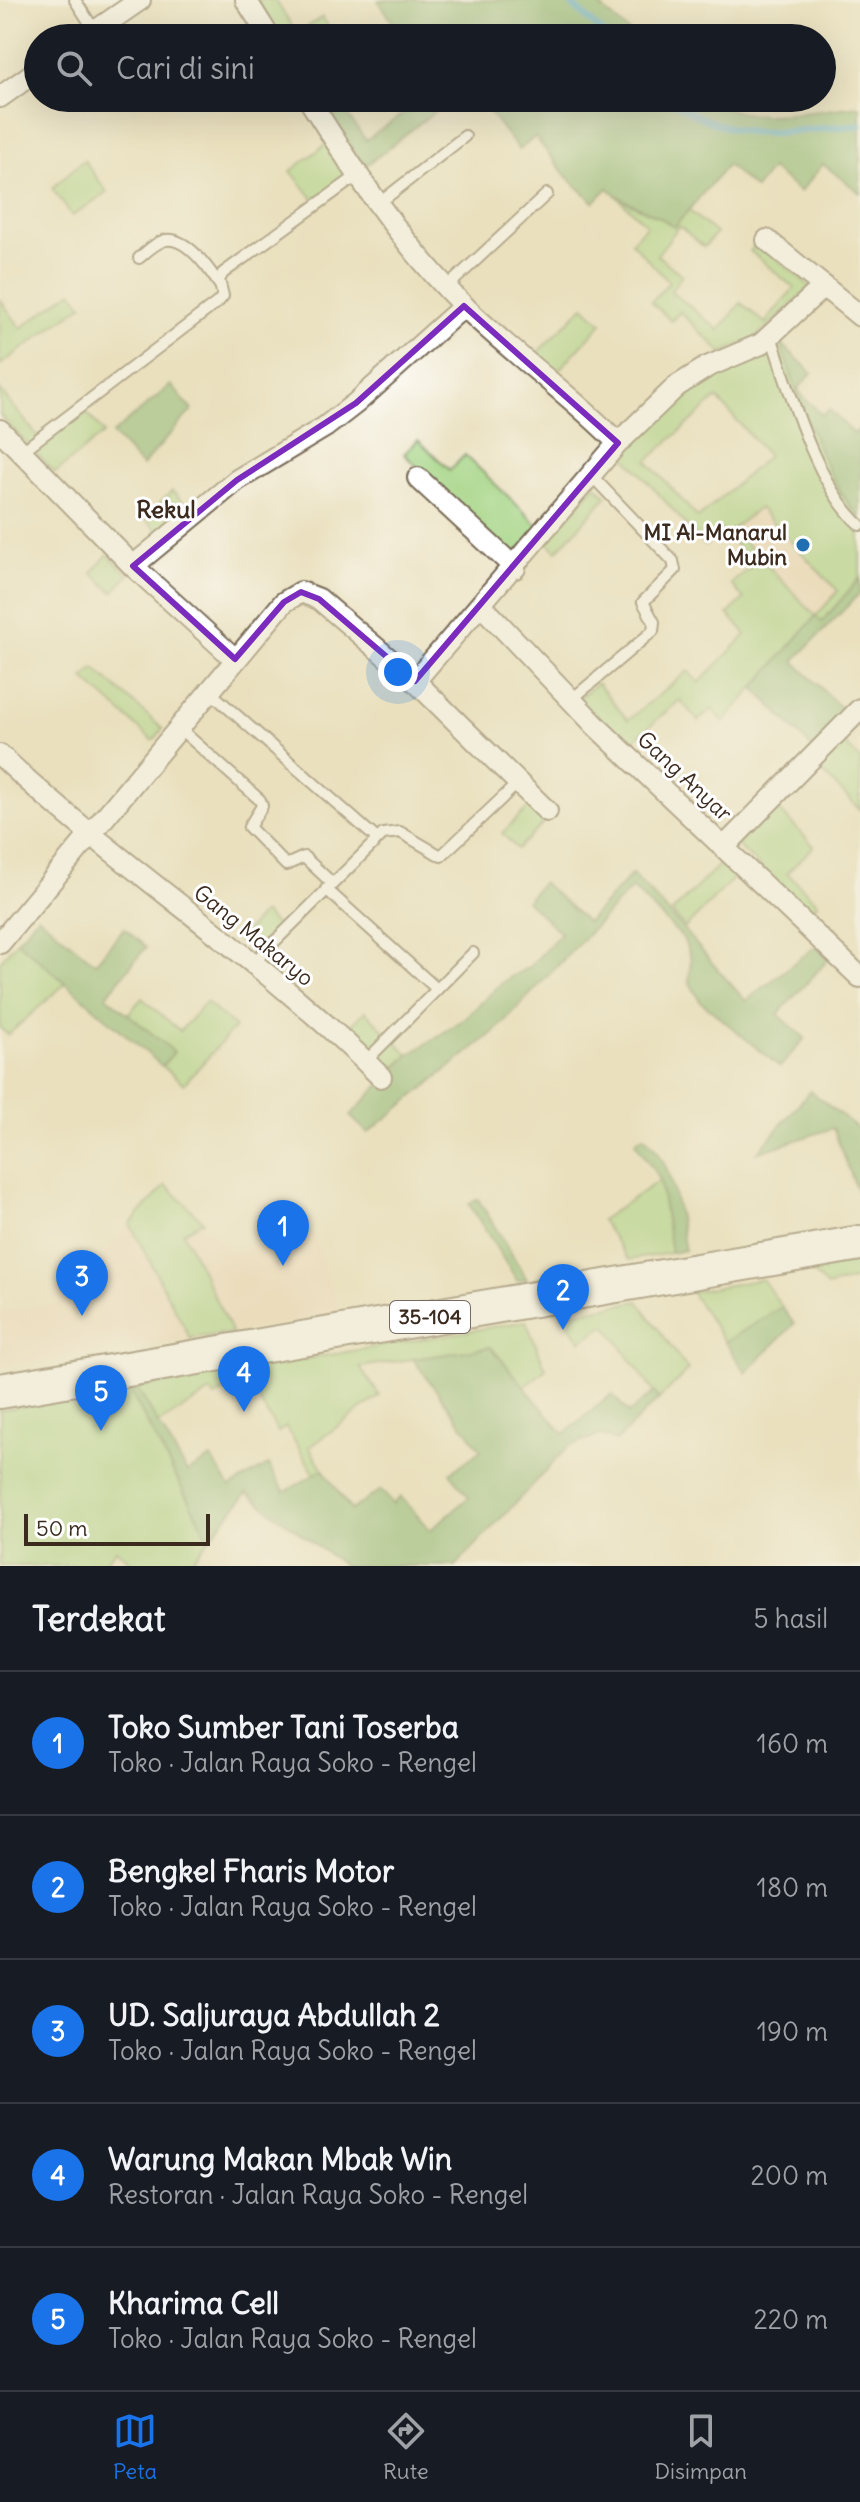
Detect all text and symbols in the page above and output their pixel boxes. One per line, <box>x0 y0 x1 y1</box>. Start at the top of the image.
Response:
search box <box>24 24 836 112</box>
icon: search <box>52 46 96 90</box>
text: Cari di sini <box>116 49 255 87</box>
district label: Rekul <box>136 494 196 524</box>
place label: MI Al-Manarul Mubin <box>644 518 787 571</box>
marker: MI Al-Manarul Mubin <box>794 536 812 554</box>
your location <box>378 652 418 692</box>
street label: Gang Anyar <box>632 725 738 827</box>
street label: Gang Makaryo <box>188 878 320 992</box>
pin: 1 <box>257 1200 309 1266</box>
pin: 3 <box>56 1250 108 1316</box>
pin: 2 <box>537 1264 589 1330</box>
road number: 35-104 <box>390 1301 470 1333</box>
pin: 4 <box>218 1346 270 1412</box>
pin: 5 <box>75 1365 127 1431</box>
scale bar <box>24 1510 210 1546</box>
text: 50 m <box>36 1514 88 1542</box>
text: Terdekat <box>32 1597 165 1640</box>
text: 5 hasil <box>754 1602 828 1635</box>
text: Toko Sumber Tani Toserba <box>108 1708 459 1746</box>
text: 1 <box>53 1727 63 1760</box>
text: 160 m <box>757 1727 828 1760</box>
text: Toko · Jalan Raya Soko - Rengel <box>108 1746 477 1779</box>
text: Bengkel Fharis Motor <box>108 1852 394 1890</box>
text: 2 <box>51 1871 65 1904</box>
text: 180 m <box>757 1871 828 1904</box>
text: Toko · Jalan Raya Soko - Rengel <box>108 1890 477 1923</box>
text: UD. Saljuraya Abdullah 2 <box>108 1996 440 2034</box>
text: 3 <box>51 2015 65 2048</box>
text: 190 m <box>757 2015 828 2048</box>
text: Toko · Jalan Raya Soko - Rengel <box>108 2034 477 2067</box>
text: Warung Makan Mbak Win <box>108 2140 452 2178</box>
text: 4 <box>50 2159 66 2192</box>
text: 200 m <box>751 2159 828 2192</box>
text: Restoran · Jalan Raya Soko - Rengel <box>108 2178 528 2211</box>
text: Kharima Cell <box>108 2284 279 2322</box>
text: 5 <box>51 2303 65 2336</box>
text: 220 m <box>753 2303 828 2336</box>
text: Toko · Jalan Raya Soko - Rengel <box>108 2322 477 2355</box>
tab: Peta <box>113 2409 157 2485</box>
tab: Rute <box>383 2409 429 2485</box>
tab: Disimpan <box>654 2409 747 2485</box>

